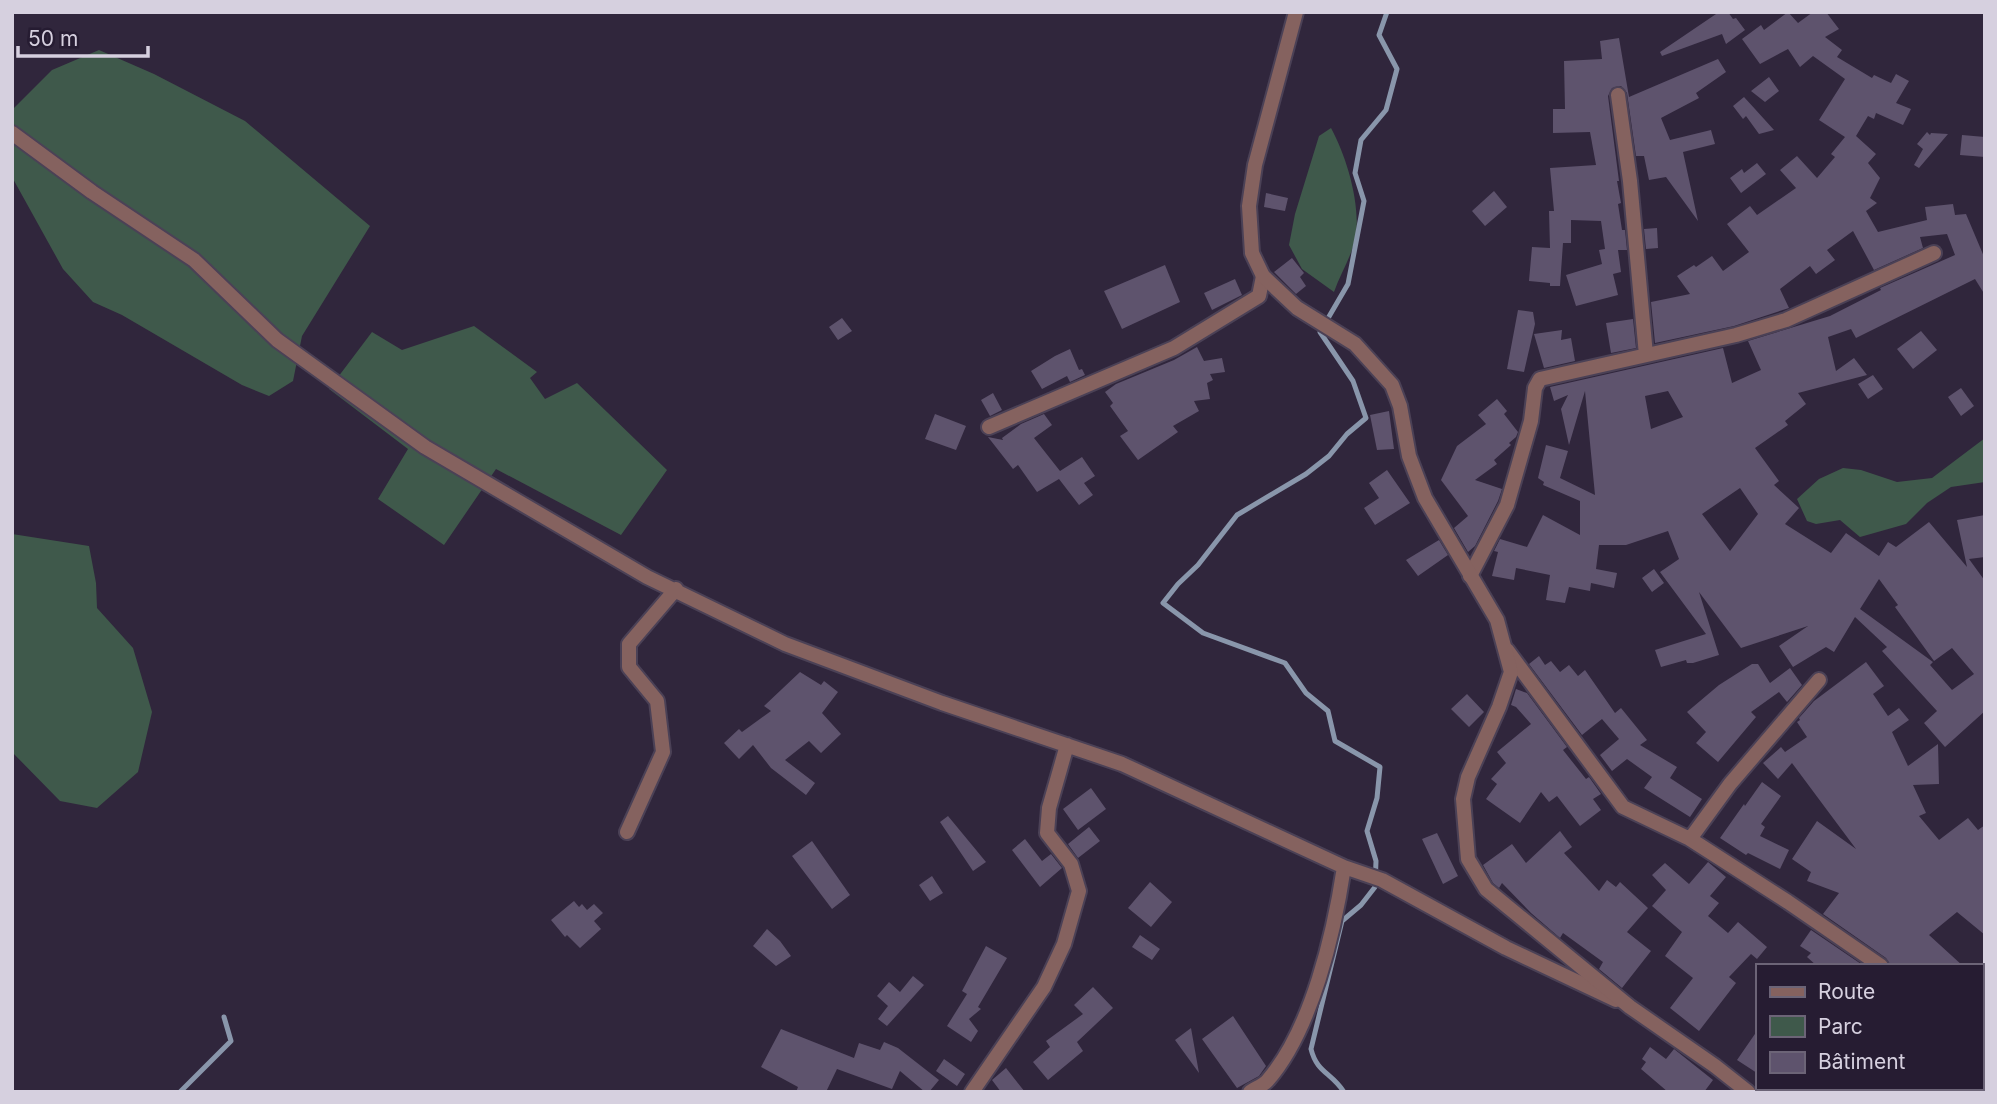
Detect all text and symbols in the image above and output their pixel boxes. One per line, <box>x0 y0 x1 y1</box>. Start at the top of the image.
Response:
scale bar <box>18 14 147 58</box>
text: 50 m <box>28 26 78 51</box>
legend <box>1756 964 1983 1090</box>
text: Route <box>1818 979 1875 1004</box>
text: Parc <box>1818 1014 1863 1039</box>
text: Bâtiment <box>1818 1049 1906 1074</box>

